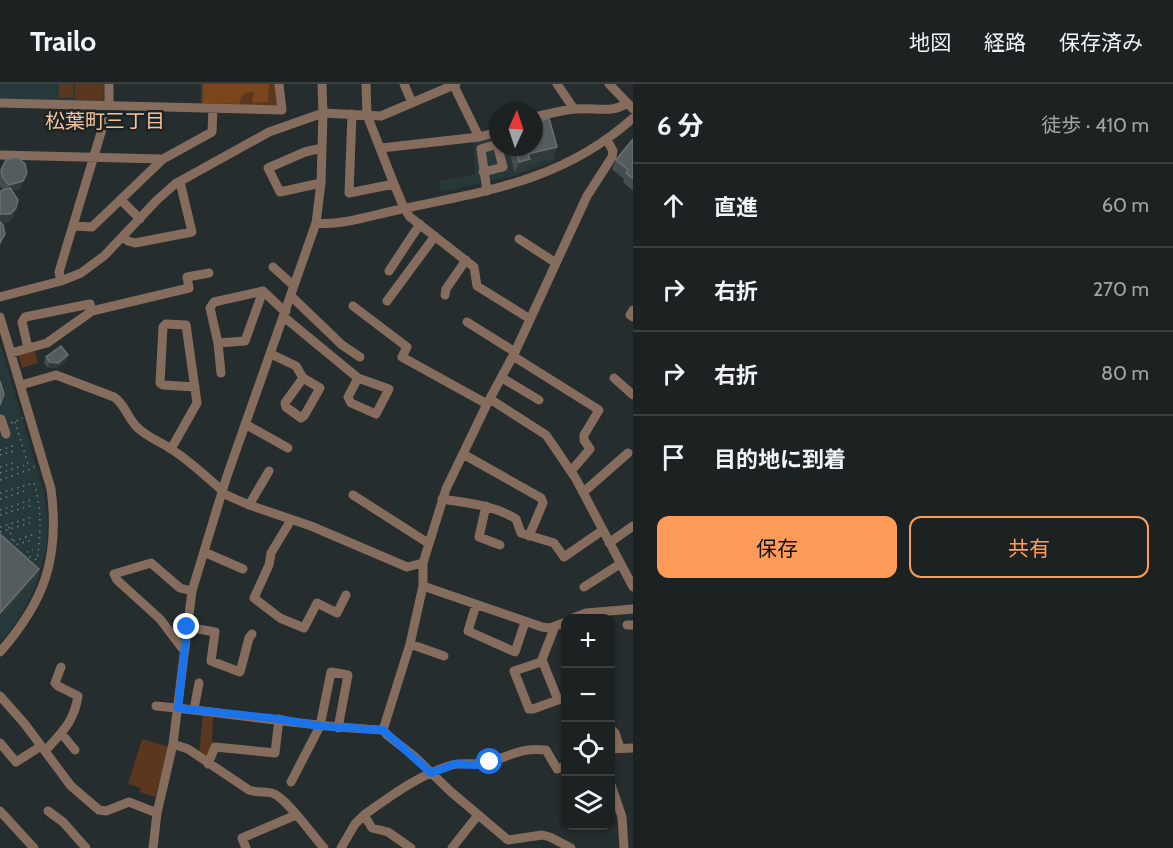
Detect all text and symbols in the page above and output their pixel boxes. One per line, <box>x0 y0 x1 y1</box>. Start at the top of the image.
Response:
text: Trailo <box>30 24 96 58</box>
text: 地図 <box>909 30 951 55</box>
text: 経路 <box>984 30 1026 55</box>
text: 保存済み <box>1059 30 1143 55</box>
north arrow <box>489 102 543 156</box>
district label: 松葉町三丁目 <box>45 109 165 133</box>
text: 6 分 <box>657 110 703 142</box>
text: 徒歩 · 410 m <box>1041 113 1149 137</box>
icon: ahead <box>657 189 690 222</box>
text: 60 m <box>1102 193 1149 217</box>
text: 直進 <box>714 194 758 221</box>
icon: right <box>657 273 690 306</box>
text: 270 m <box>1093 277 1149 301</box>
text: 右折 <box>714 278 758 305</box>
icon: right <box>657 357 690 390</box>
text: 80 m <box>1101 361 1149 385</box>
text: 右折 <box>714 362 758 389</box>
icon: arrive <box>657 441 690 474</box>
text: 目的地に到着 <box>714 446 846 473</box>
button: 保存 <box>657 516 897 578</box>
button: 共有 <box>909 516 1149 578</box>
route end <box>173 613 199 639</box>
map controls <box>561 614 615 830</box>
button: + <box>561 614 615 668</box>
button: − <box>561 668 615 722</box>
button: locate <box>561 722 615 776</box>
route start <box>476 748 502 774</box>
button: layers <box>561 776 615 830</box>

